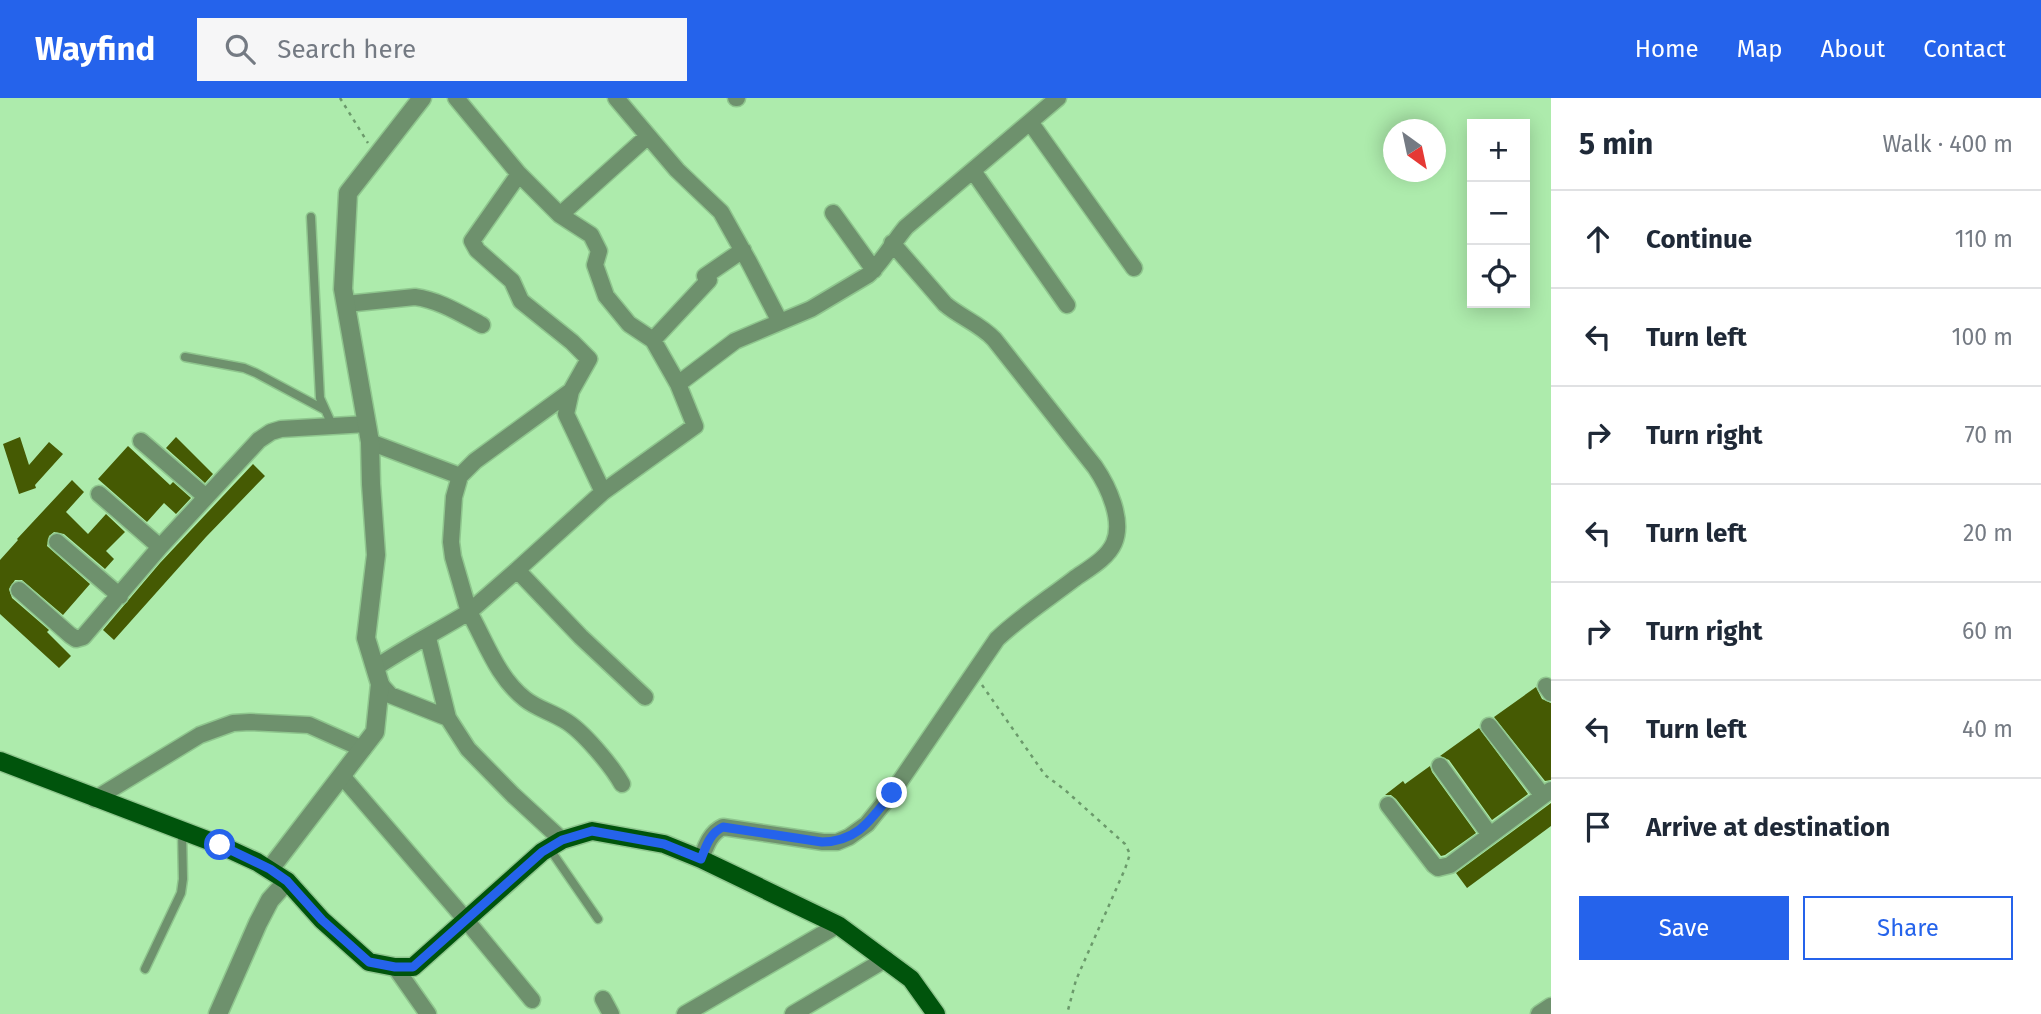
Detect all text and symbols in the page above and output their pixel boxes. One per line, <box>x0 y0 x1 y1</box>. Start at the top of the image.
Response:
search box <box>197 18 687 81</box>
text: Wayfind <box>35 29 155 69</box>
icon: search <box>221 30 259 68</box>
text: Search here <box>277 34 416 65</box>
text: Home <box>1635 35 1699 63</box>
text: Map <box>1737 35 1783 63</box>
text: About <box>1821 35 1885 63</box>
text: Contact <box>1923 35 2006 63</box>
north arrow <box>1383 119 1446 182</box>
map controls <box>1467 119 1530 308</box>
button: + <box>1467 119 1530 182</box>
text: 5 min <box>1579 126 1653 162</box>
text: Walk · 400 m <box>1882 130 2013 158</box>
button: − <box>1467 182 1530 245</box>
icon: ahead <box>1579 220 1617 258</box>
text: Continue <box>1646 224 1752 255</box>
text: 110 m <box>1955 225 2013 253</box>
button: locate <box>1467 245 1530 308</box>
icon: left <box>1579 318 1617 356</box>
text: Turn left <box>1646 322 1747 353</box>
text: 100 m <box>1952 323 2013 351</box>
icon: right <box>1579 416 1617 454</box>
text: Turn right <box>1646 420 1763 451</box>
text: 70 m <box>1964 421 2013 449</box>
icon: left <box>1579 514 1617 552</box>
text: Turn left <box>1646 518 1747 549</box>
text: 20 m <box>1963 519 2013 547</box>
icon: right <box>1579 612 1617 650</box>
text: Turn right <box>1646 616 1763 647</box>
text: 60 m <box>1962 617 2013 645</box>
icon: left <box>1579 710 1617 748</box>
text: Turn left <box>1646 714 1747 745</box>
text: 40 m <box>1962 715 2013 743</box>
route end <box>876 777 907 808</box>
icon: arrive <box>1579 808 1617 846</box>
text: Arrive at destination <box>1646 812 1890 843</box>
route start <box>204 829 235 860</box>
button: Save <box>1579 896 1789 960</box>
button: Share <box>1803 896 2013 960</box>

